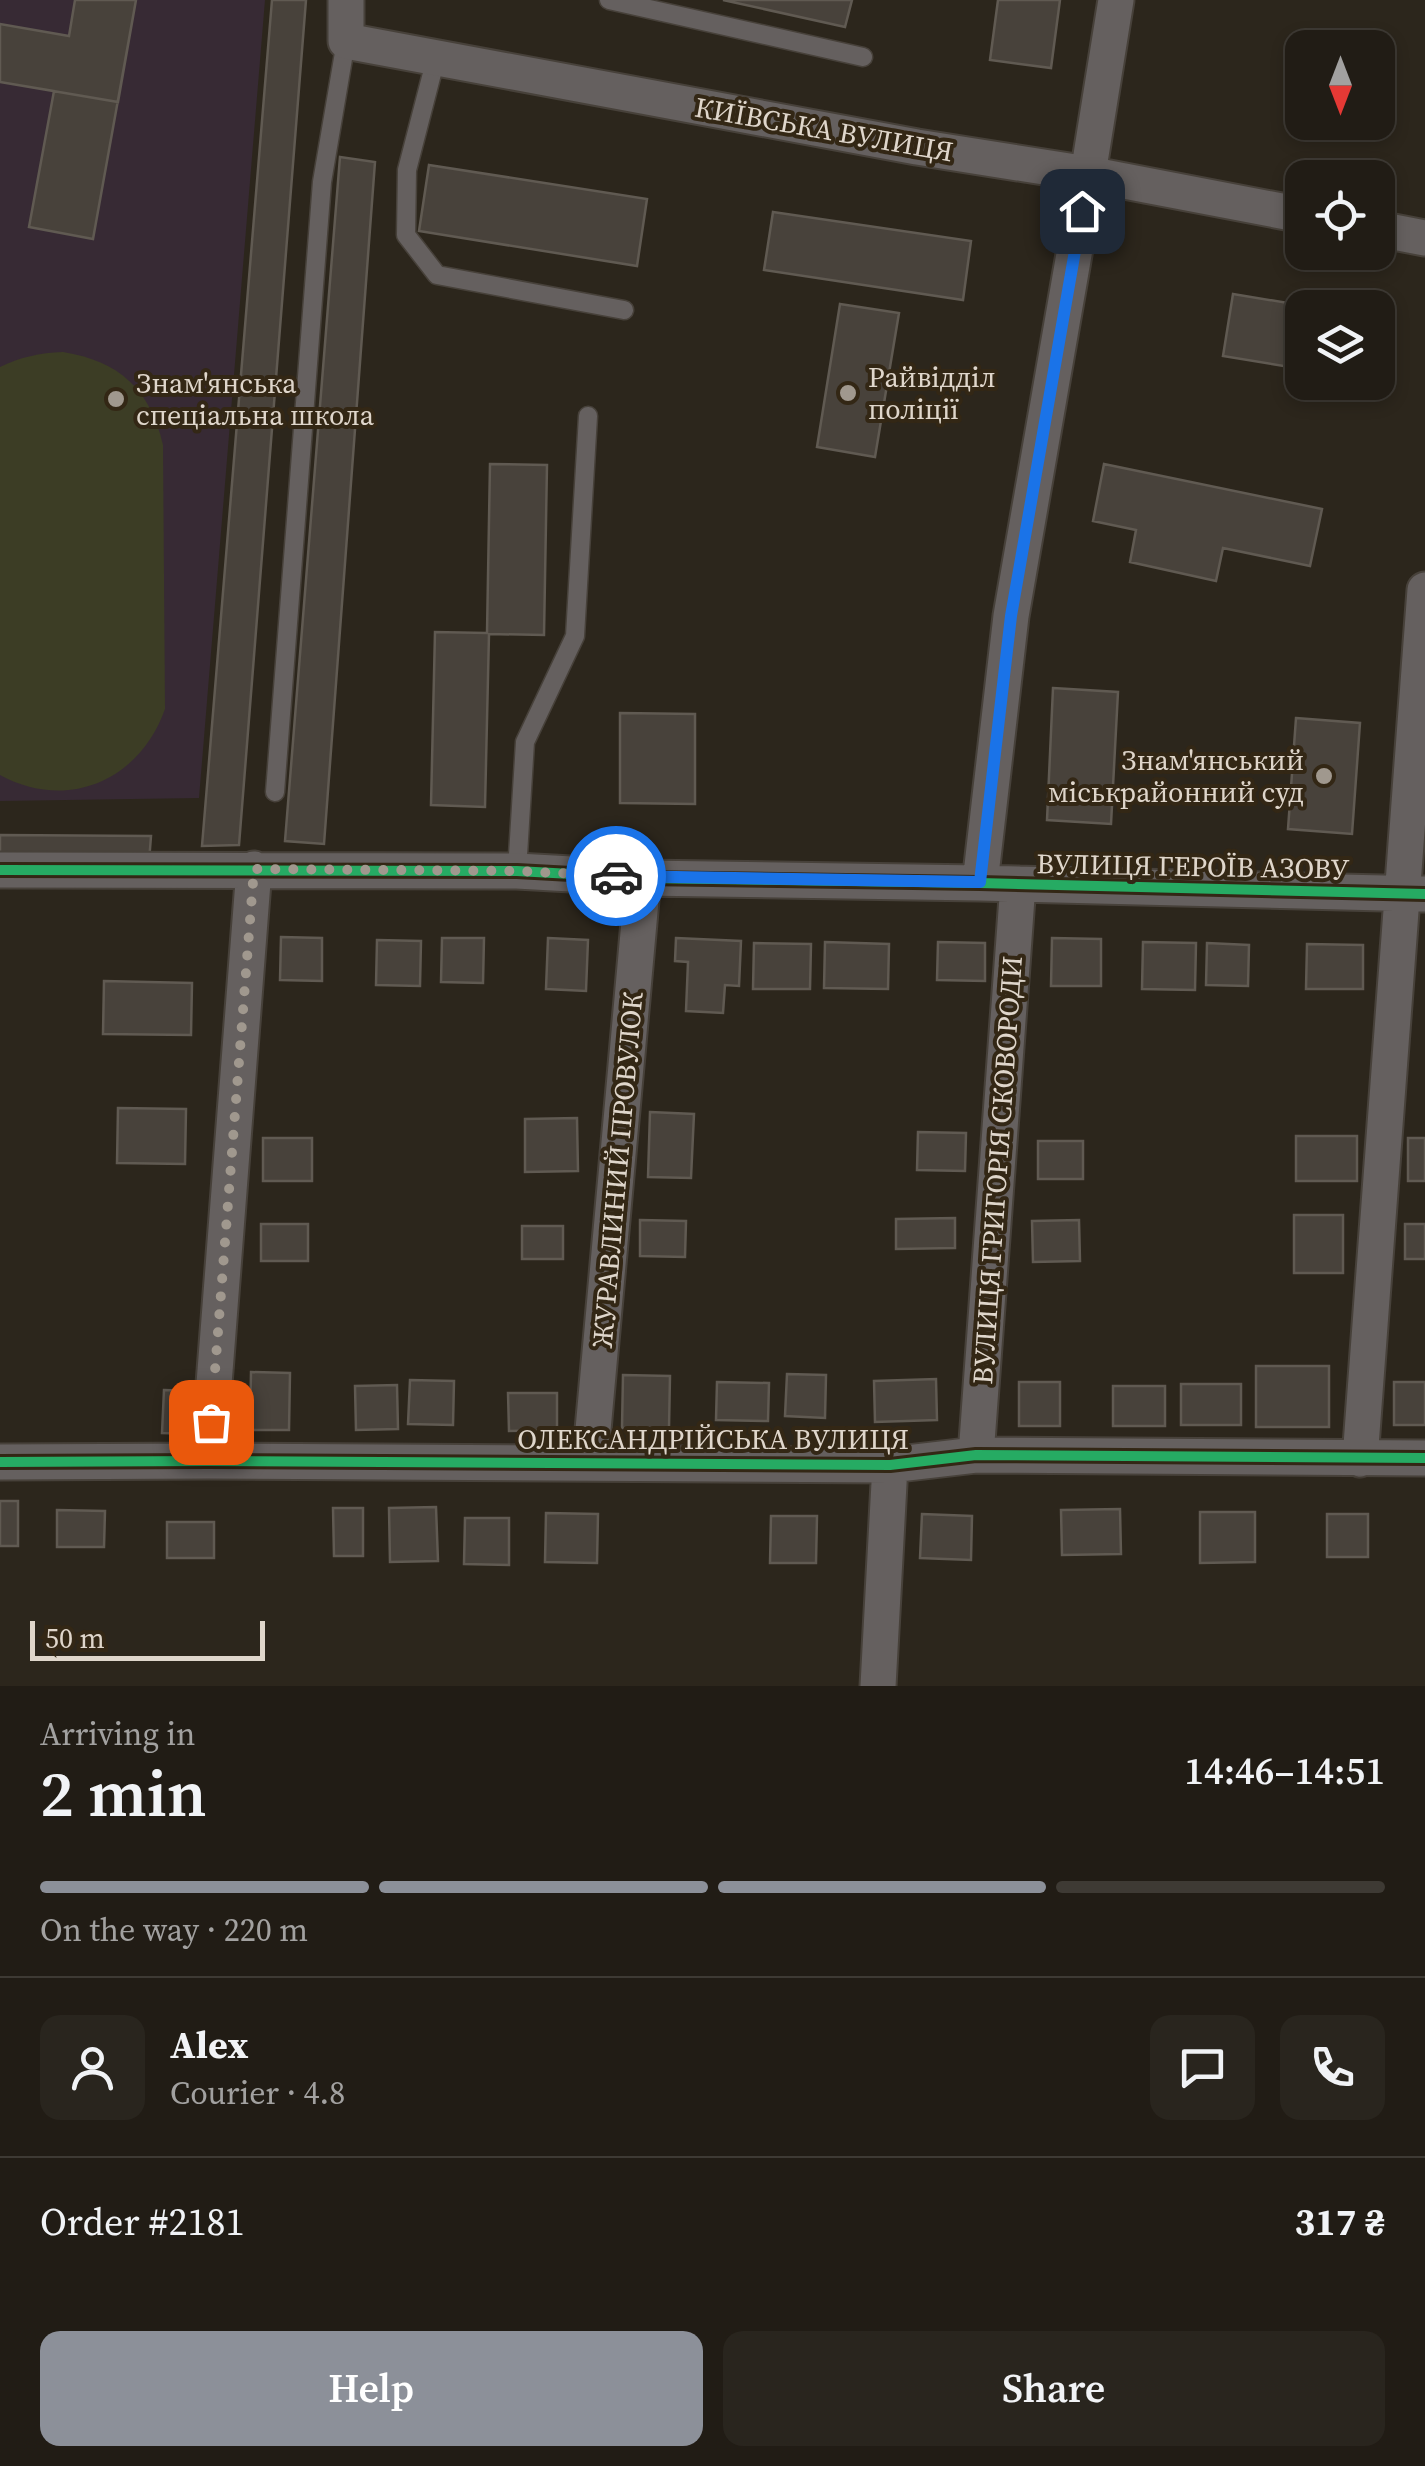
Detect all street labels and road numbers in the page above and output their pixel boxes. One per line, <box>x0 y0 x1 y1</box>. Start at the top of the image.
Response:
street label: КИЇВСЬКА ВУЛИЦЯ <box>692 88 956 170</box>
street label: ВУЛИЦЯ ГЕРОЇВ АЗОВУ <box>1036 844 1350 888</box>
street label: ВУЛИЦЯ ГРИГОРІЯ СКОВОРОДИ <box>963 954 1031 1386</box>
street label: ЖУРАВЛИНИЙ ПРОВУЛОК <box>583 990 652 1350</box>
street label: ОЛЕКСАНДРІЙСЬКА ВУЛИЦЯ <box>517 1420 909 1458</box>

